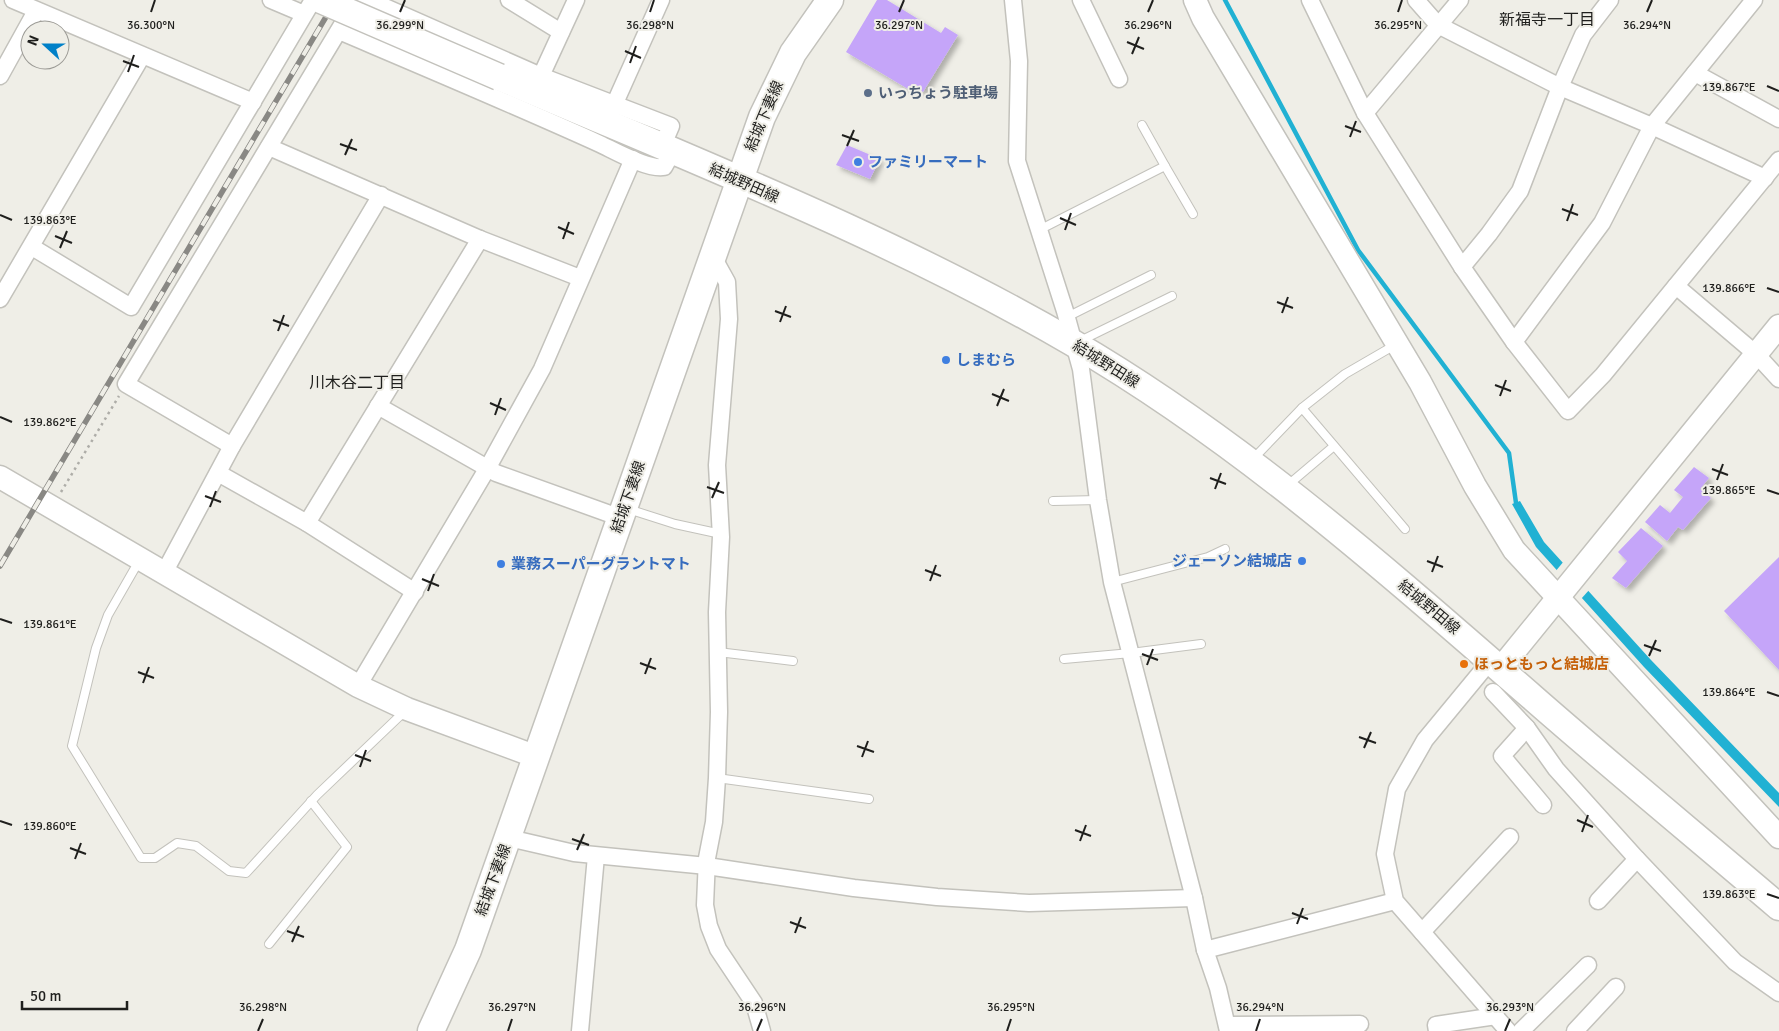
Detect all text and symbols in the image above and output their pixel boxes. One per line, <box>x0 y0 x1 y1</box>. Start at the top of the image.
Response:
district label: 新福寺一丁目 <box>1499 10 1595 30</box>
text: 36.300°N <box>127 18 175 33</box>
text: 36.299°N <box>376 18 424 33</box>
text: 36.298°N <box>626 18 674 33</box>
text: 36.297°N <box>875 18 923 33</box>
text: 36.296°N <box>1124 18 1172 33</box>
text: 36.295°N <box>1374 18 1422 33</box>
text: 36.294°N <box>1623 18 1671 33</box>
north arrow <box>20 20 70 70</box>
text: N <box>24 33 43 48</box>
street label: 結城下妻線 <box>741 78 787 154</box>
text: 139.867°E <box>1702 80 1756 95</box>
place label: いっちょう駐車場 <box>878 84 998 102</box>
marker: いっちょう駐車場 <box>862 87 874 99</box>
place label: ファミリーマート <box>868 153 988 171</box>
marker: ファミリーマート <box>852 156 864 168</box>
street label: 結城野田線 <box>706 160 782 206</box>
text: 139.863°E <box>23 213 77 228</box>
text: 139.866°E <box>1702 281 1756 296</box>
street label: 結城野田線 <box>1069 336 1143 392</box>
place label: しまむら <box>956 351 1016 369</box>
marker: しまむら <box>940 354 952 366</box>
district label: 川木谷二丁目 <box>309 373 405 393</box>
text: 139.862°E <box>23 415 77 430</box>
street label: 結城下妻線 <box>607 459 649 535</box>
text: 139.865°E <box>1702 483 1756 498</box>
place label: ジェーソン結城店 <box>1172 552 1292 570</box>
place label: 業務スーパーグラントマト <box>511 555 691 573</box>
marker: ジェーソン結城店 <box>1296 555 1308 567</box>
marker: 業務スーパーグラントマト <box>495 558 507 570</box>
street label: 結城野田線 <box>1394 576 1464 638</box>
text: 139.861°E <box>23 617 77 632</box>
place label: ほっともっと結城店 <box>1474 655 1609 673</box>
marker: ほっともっと結城店 <box>1458 658 1470 670</box>
text: 139.864°E <box>1702 685 1756 700</box>
text: 139.860°E <box>23 819 77 834</box>
street label: 結城下妻線 <box>472 842 514 918</box>
text: 139.863°E <box>1702 887 1756 902</box>
scale bar <box>22 978 128 1010</box>
text: 50 m <box>30 987 61 1005</box>
text: 36.298°N <box>239 1000 287 1015</box>
text: 36.297°N <box>488 1000 536 1015</box>
text: 36.296°N <box>738 1000 786 1015</box>
text: 36.295°N <box>987 1000 1035 1015</box>
text: 36.294°N <box>1236 1000 1284 1015</box>
text: 36.293°N <box>1486 1000 1534 1015</box>

